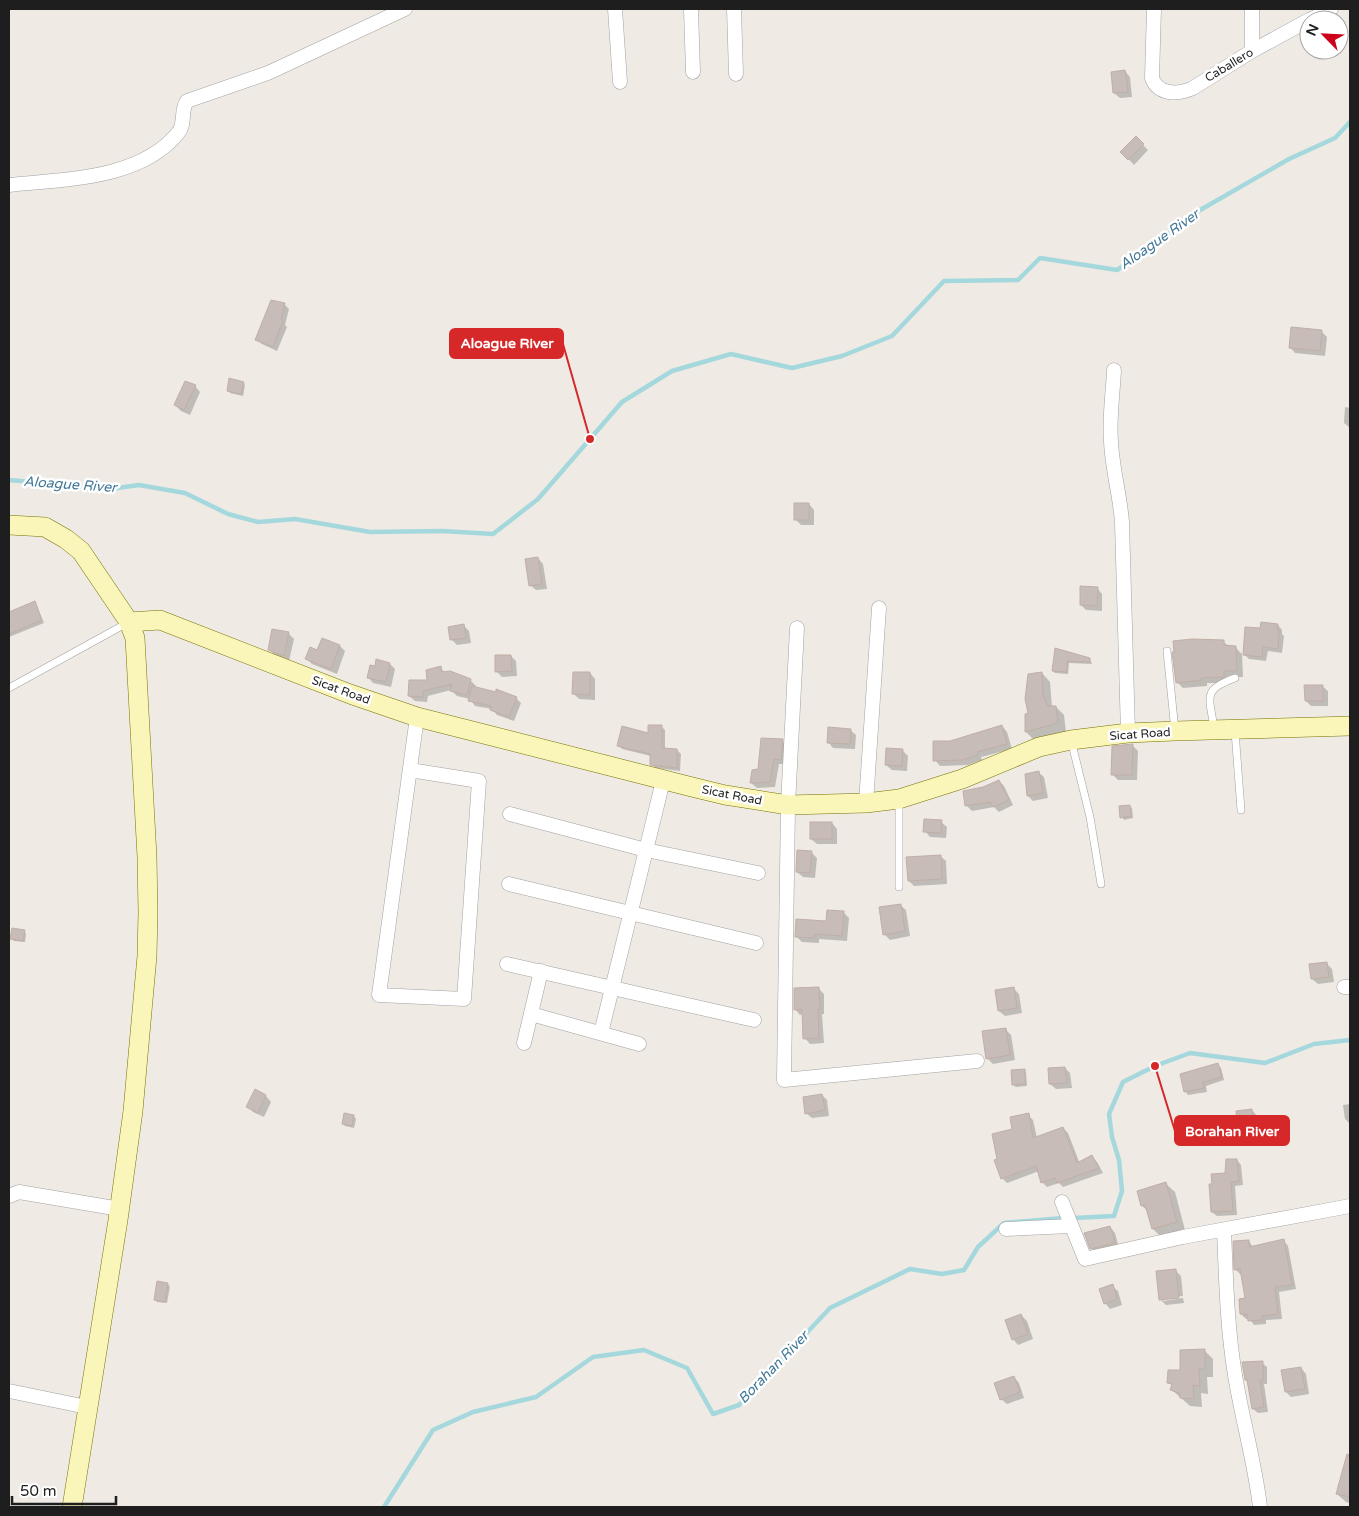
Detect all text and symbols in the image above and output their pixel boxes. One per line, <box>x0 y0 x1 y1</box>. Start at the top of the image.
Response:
north arrow <box>1299 10 1349 60</box>
text: N <box>1303 21 1323 39</box>
street label: Caballero <box>1202 45 1256 85</box>
water label: Aloague River <box>1116 205 1204 273</box>
callout: Aloague River <box>450 329 563 358</box>
text: Aloague River <box>460 335 554 352</box>
water label: Aloague River <box>23 473 119 496</box>
street label: Sicat Road <box>310 673 372 707</box>
street label: Sicat Road <box>1109 725 1171 743</box>
street label: Sicat Road <box>701 782 763 808</box>
callout: Borahan River <box>1175 1116 1289 1145</box>
text: Borahan River <box>1185 1123 1280 1140</box>
water label: Borahan River <box>735 1326 813 1407</box>
scale bar <box>12 1474 116 1506</box>
text: 50 m <box>20 1482 57 1500</box>

